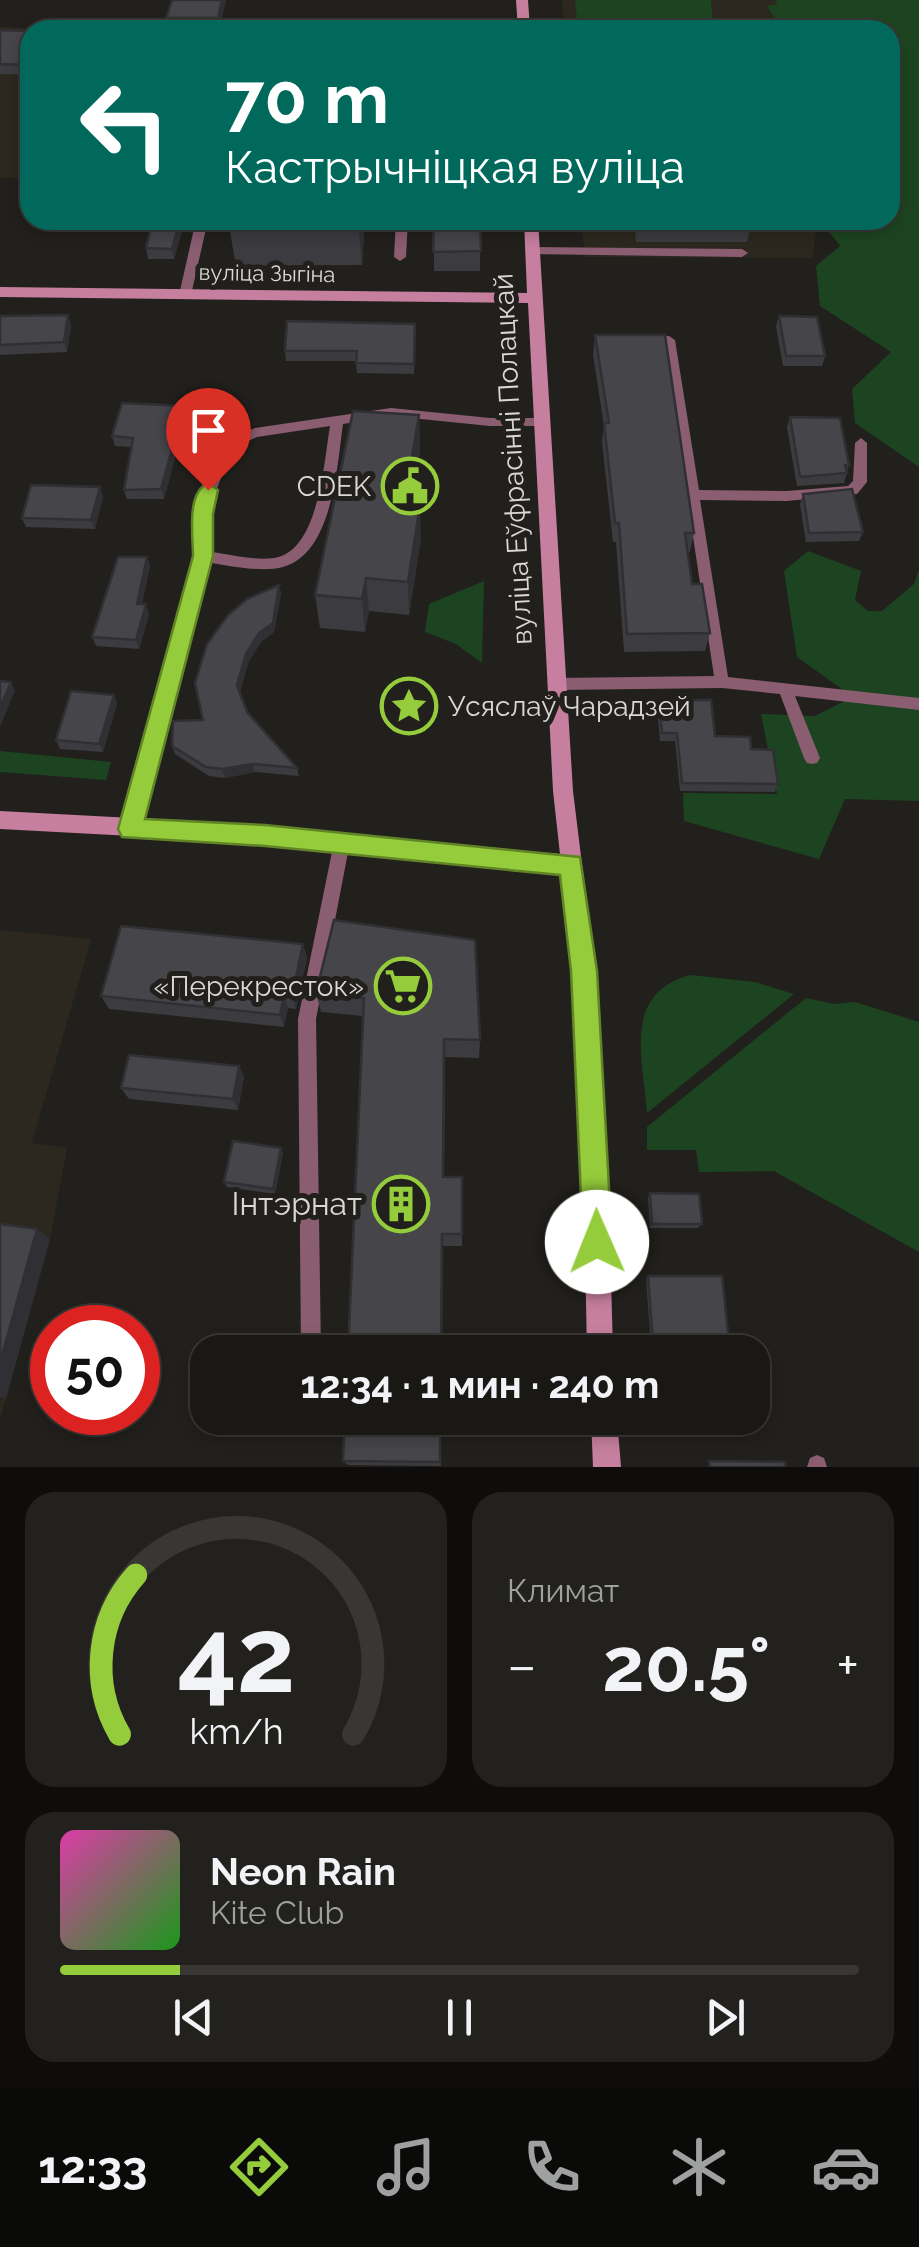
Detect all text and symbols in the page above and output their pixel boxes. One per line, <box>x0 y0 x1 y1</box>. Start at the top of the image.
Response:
text: 70 m <box>225 57 389 139</box>
icon: left <box>60 60 190 190</box>
text: Кастрычніцкая вуліца <box>225 141 685 194</box>
street label: вуліца Зыгіна <box>198 259 336 287</box>
street label: вуліца Еўфрасінні Полацкай <box>486 272 539 646</box>
pin <box>166 388 251 491</box>
icon: arrive <box>181 403 236 458</box>
public building icon: CDEK <box>380 456 440 516</box>
place label: CDEK <box>297 470 371 503</box>
place icon: Усяслаў Чарадзей <box>379 676 439 736</box>
place label: Усяслаў Чарадзей <box>448 690 691 723</box>
supermarket icon: «Перекресток» <box>373 956 433 1016</box>
place label: «Перекресток» <box>154 970 364 1003</box>
building icon: Інтэрнат <box>371 1174 431 1234</box>
place label: Інтэрнат <box>231 1185 362 1222</box>
position arrow <box>545 1190 649 1294</box>
speed limit sign: 50 <box>30 1305 160 1435</box>
text: 12:34 · 1 мин · 240 m <box>301 1362 659 1407</box>
text: Климат <box>507 1572 619 1609</box>
text: 42 <box>177 1594 295 1716</box>
text: 20.5° <box>602 1620 770 1709</box>
text: − <box>507 1633 537 1698</box>
text: + <box>836 1633 859 1698</box>
text: km/h <box>189 1710 283 1752</box>
text: Neon Rain <box>210 1849 396 1894</box>
text: Kite Club <box>210 1894 344 1931</box>
icon: previous <box>166 1990 221 2045</box>
icon: pause <box>432 1990 487 2045</box>
icon: next <box>698 1990 753 2045</box>
icon: directions <box>224 2132 294 2202</box>
icon: music <box>371 2132 441 2202</box>
icon: phone <box>517 2132 587 2202</box>
icon: climate <box>664 2132 734 2202</box>
icon: car <box>811 2132 881 2202</box>
text: 12:33 <box>38 2141 147 2194</box>

